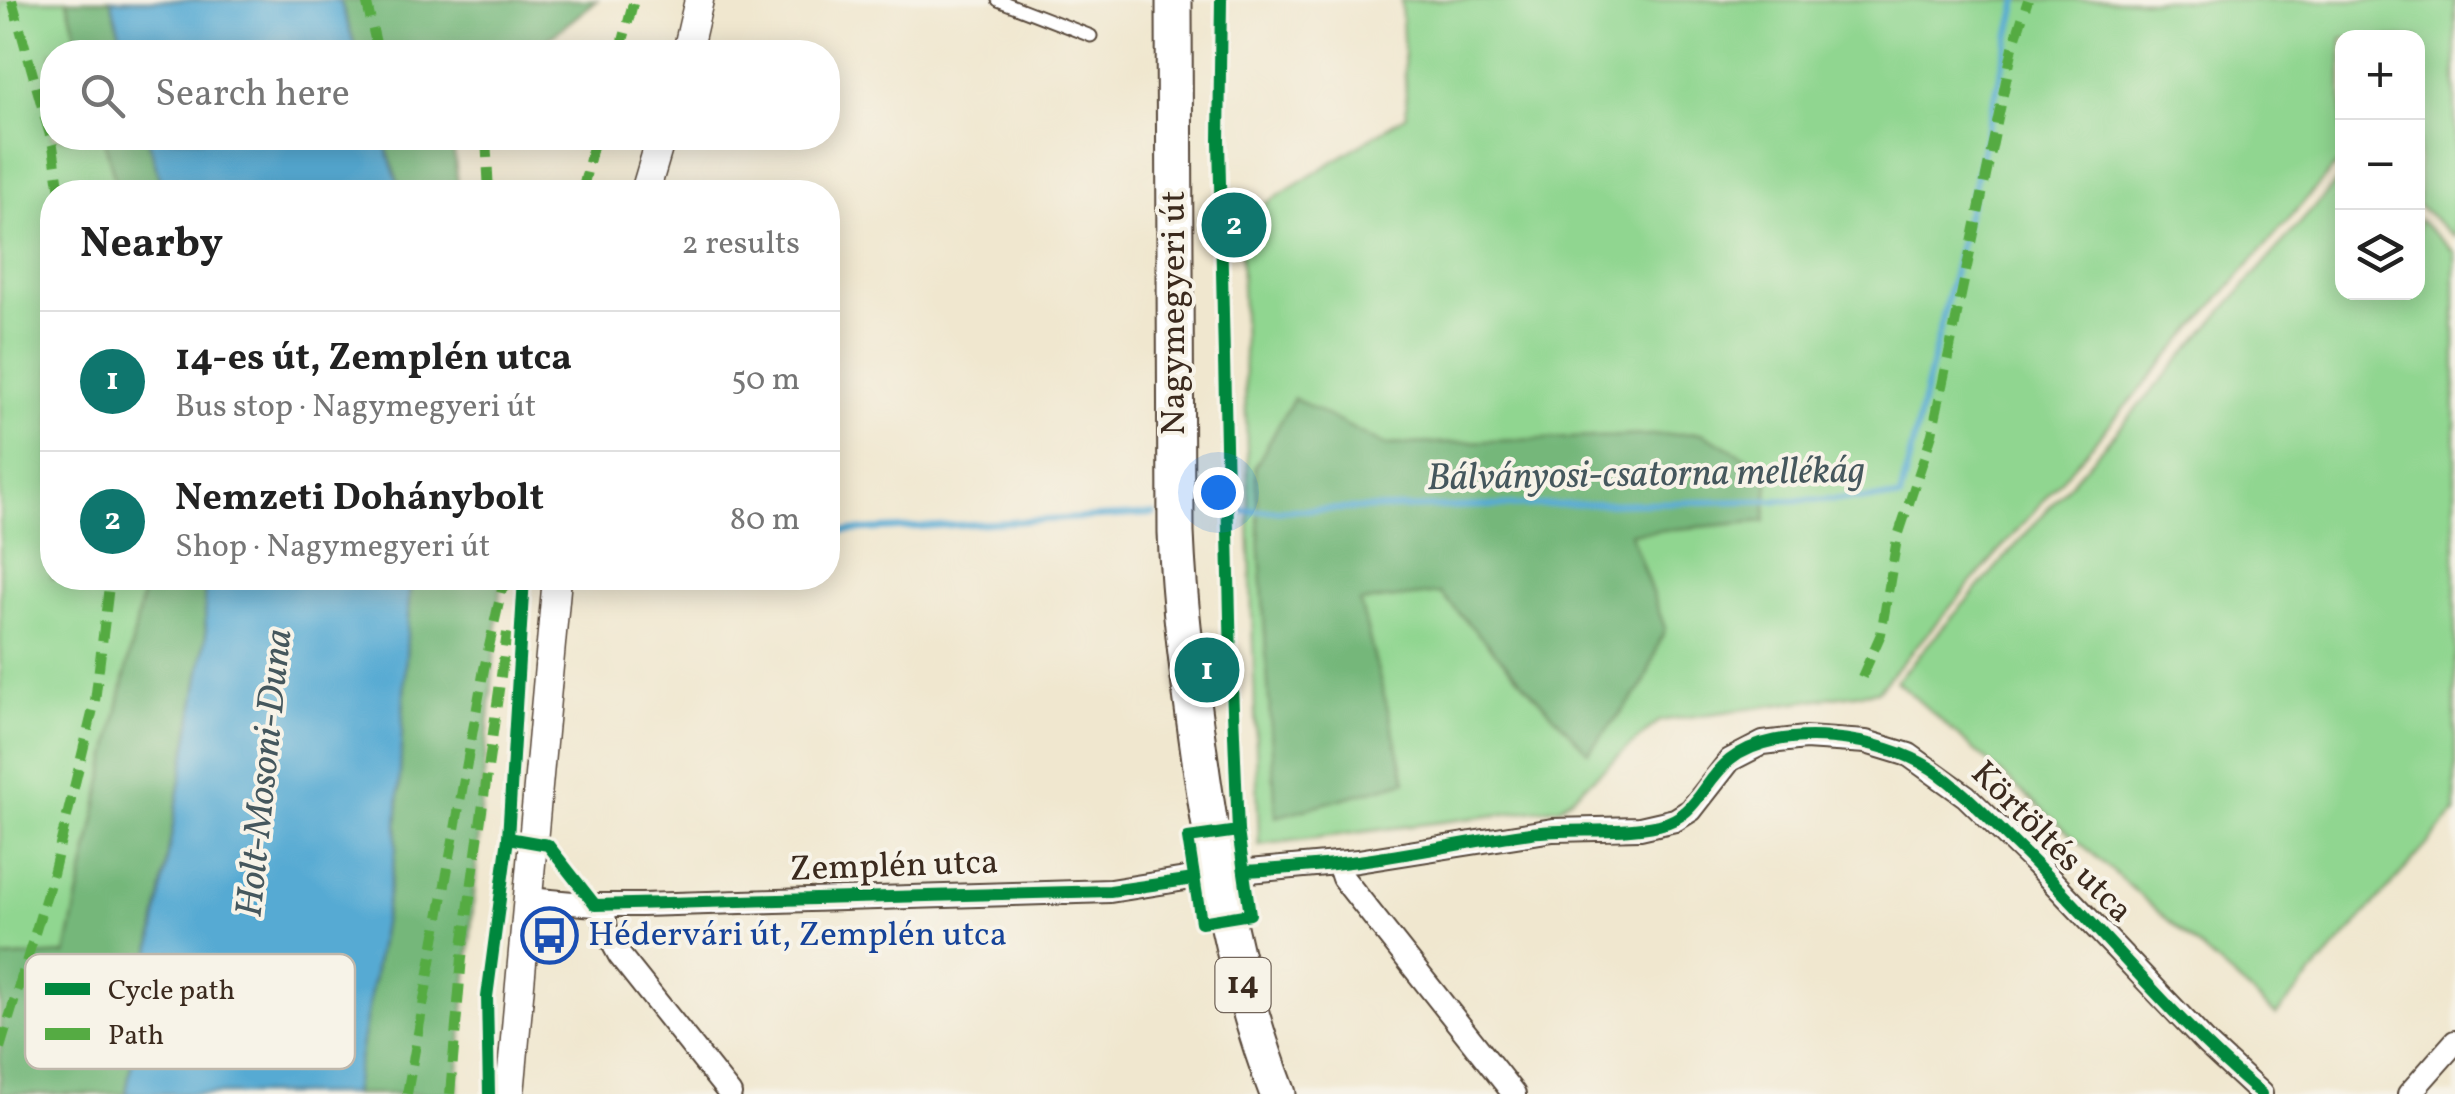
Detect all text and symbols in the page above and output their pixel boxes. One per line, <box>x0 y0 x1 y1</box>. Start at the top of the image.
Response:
map controls <box>2335 30 2425 300</box>
button: + <box>2335 30 2425 120</box>
search box <box>40 40 840 150</box>
icon: search <box>75 68 130 123</box>
text: Search here <box>155 69 350 122</box>
button: − <box>2335 120 2425 210</box>
pin: 2 <box>1202 188 1266 262</box>
street label: Nagymegyeri út <box>1151 190 1199 436</box>
button: layers <box>2335 210 2425 300</box>
text: Nearby <box>80 216 223 275</box>
text: 2 results <box>682 223 800 267</box>
text: 14-es út, Zemplén utca <box>175 333 572 386</box>
text: 1 <box>106 359 119 403</box>
text: 50 m <box>731 359 800 403</box>
text: Bus stop · Nagymegyeri út <box>175 386 536 430</box>
water label: Bálványosi-csatorna mellékág <box>1427 446 1865 506</box>
your location <box>1193 467 1244 518</box>
text: Nemzeti Dohánybolt <box>175 473 544 526</box>
text: 2 <box>104 499 121 543</box>
text: 80 m <box>730 499 800 543</box>
text: Shop · Nagymegyeri út <box>175 526 490 570</box>
water label: Holt-Mosoni-Duna <box>225 626 307 920</box>
pin: 1 <box>1174 632 1240 708</box>
street label: Körtöltés utca <box>1959 751 2143 935</box>
street label: Zemplén utca <box>789 839 999 895</box>
bus stop icon: Hédervári út, Zemplén utca <box>519 906 579 966</box>
place label: Hédervári út, Zemplén utca <box>588 912 1007 960</box>
legend <box>25 954 355 1069</box>
road number: 14 <box>1216 958 1270 1012</box>
text: Cycle path <box>108 972 235 1011</box>
text: Path <box>108 1017 164 1056</box>

